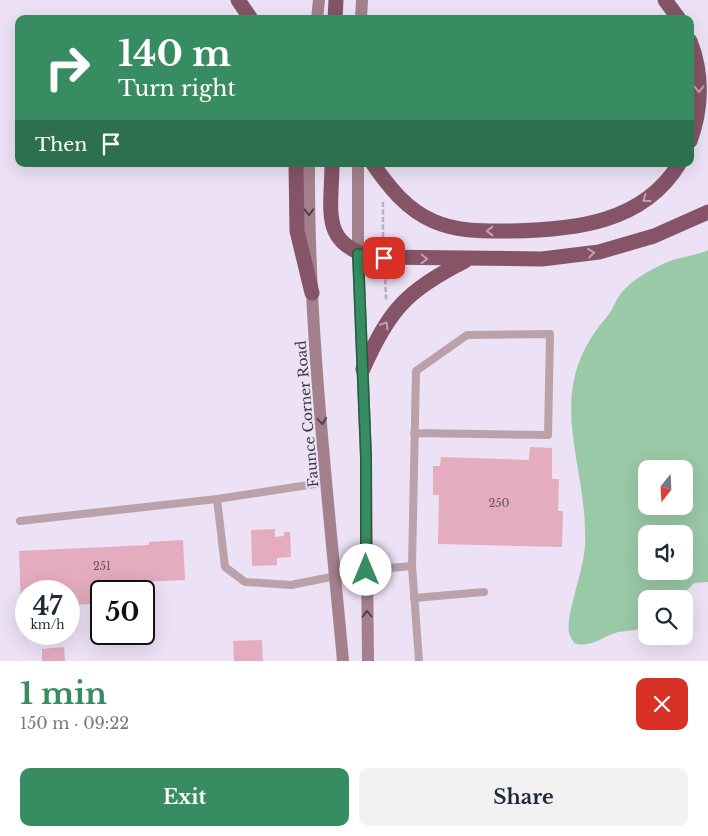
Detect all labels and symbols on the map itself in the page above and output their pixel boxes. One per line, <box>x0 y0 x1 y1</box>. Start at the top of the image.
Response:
one-way arrow <box>694 85 704 93</box>
one-way arrow <box>642 193 652 202</box>
one-way arrow <box>304 209 315 217</box>
one-way arrow <box>486 226 494 236</box>
pin <box>363 237 405 279</box>
one-way arrow <box>586 249 595 259</box>
one-way arrow <box>420 254 428 264</box>
one-way arrow <box>378 322 388 331</box>
street label: Faunce Corner Road <box>292 339 322 488</box>
one-way arrow <box>316 417 327 425</box>
north arrow <box>638 460 692 515</box>
house number: 250 <box>489 496 510 510</box>
position arrow <box>339 543 391 595</box>
house number: 251 <box>93 559 111 573</box>
speed limit sign: 50 <box>90 580 155 645</box>
one-way arrow <box>362 610 372 618</box>

